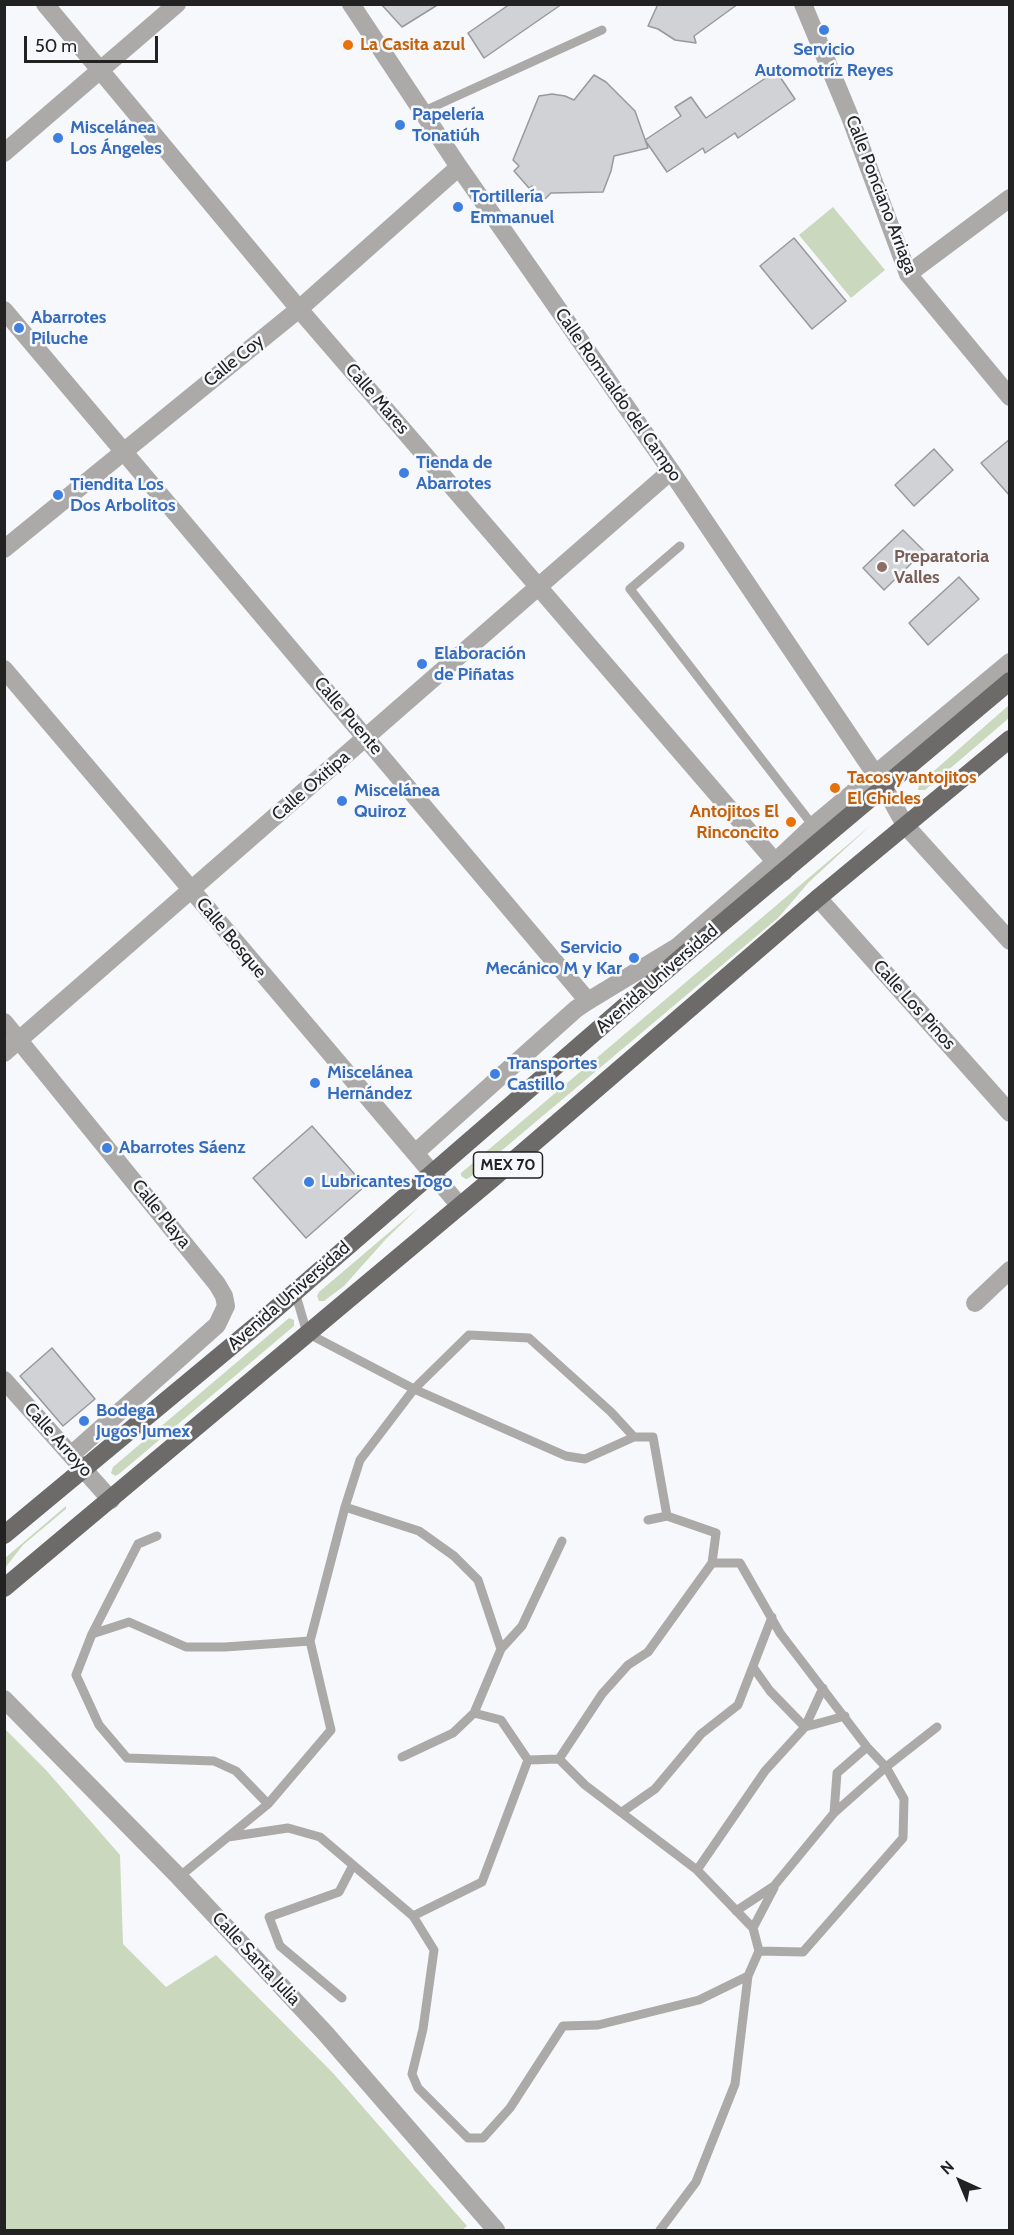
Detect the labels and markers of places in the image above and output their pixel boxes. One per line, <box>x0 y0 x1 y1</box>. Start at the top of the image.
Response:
marker: Servicio Automotríz Reyes <box>817 23 831 37</box>
place label: La Casita azul <box>360 34 465 56</box>
marker: La Casita azul <box>341 38 355 52</box>
place label: Servicio Automotríz Reyes <box>755 39 893 82</box>
place label: Papelería Tonatiúh <box>412 104 484 146</box>
place label: Miscelánea Los Ángeles <box>70 117 162 160</box>
marker: Papelería Tonatiúh <box>393 118 407 132</box>
marker: Miscelánea Los Ángeles <box>51 131 65 145</box>
place label: Tortillería Emmanuel <box>470 186 554 228</box>
marker: Tortillería Emmanuel <box>451 200 465 214</box>
place label: Abarrotes Piluche <box>31 307 106 350</box>
marker: Abarrotes Piluche <box>12 321 26 335</box>
place label: Tienda de Abarrotes <box>416 452 492 494</box>
marker: Tienda de Abarrotes <box>397 466 411 480</box>
place label: Tiendita Los Dos Arbolitos <box>70 474 176 516</box>
marker: Tiendita Los Dos Arbolitos <box>51 488 65 502</box>
place label: Preparatoria Valles <box>894 546 989 588</box>
marker: Preparatoria Valles <box>875 560 889 574</box>
place label: Elaboración de Piñatas <box>434 643 526 686</box>
marker: Elaboración de Piñatas <box>415 657 429 671</box>
place label: Tacos y antojitos El Chicles <box>847 767 977 810</box>
place label: Miscelánea Quiroz <box>354 780 440 822</box>
marker: Tacos y antojitos El Chicles <box>828 781 842 795</box>
marker: Miscelánea Quiroz <box>335 794 349 808</box>
place label: Antojitos El Rinconcito <box>690 801 779 844</box>
marker: Antojitos El Rinconcito <box>784 815 798 829</box>
place label: Servicio Mecánico M y Kar <box>485 937 622 980</box>
marker: Servicio Mecánico M y Kar <box>627 951 641 965</box>
place label: Transportes Castillo <box>507 1053 597 1096</box>
place label: Miscelánea Hernández <box>327 1062 413 1104</box>
marker: Transportes Castillo <box>488 1067 502 1081</box>
marker: Miscelánea Hernández <box>308 1076 322 1090</box>
place label: Abarrotes Sáenz <box>119 1137 246 1159</box>
marker: Abarrotes Sáenz <box>100 1141 114 1155</box>
place label: Lubricantes Togo <box>321 1171 453 1193</box>
marker: Lubricantes Togo <box>302 1175 316 1189</box>
place label: Bodega Jugos Jumex <box>96 1400 190 1442</box>
marker: Bodega Jugos Jumex <box>77 1414 91 1428</box>

